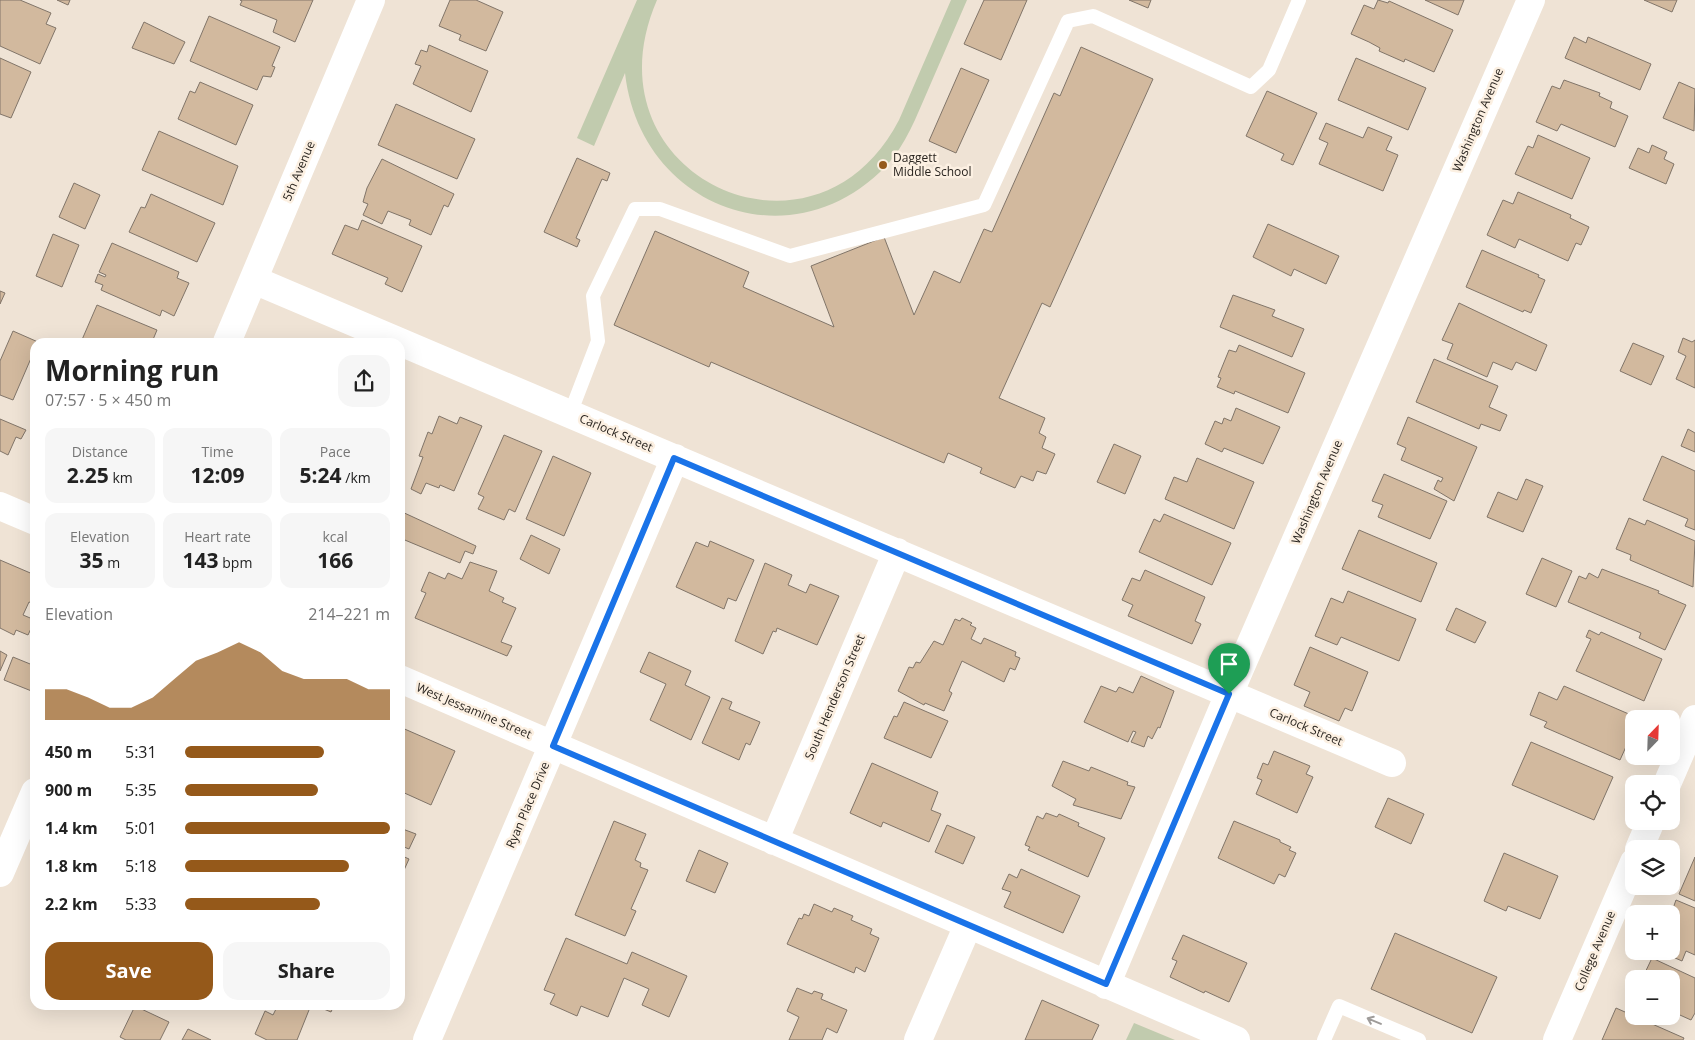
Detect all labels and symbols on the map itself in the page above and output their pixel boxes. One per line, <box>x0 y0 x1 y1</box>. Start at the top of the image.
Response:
street label: Washington Avenue <box>1448 65 1507 174</box>
street label: 5th Avenue <box>278 138 319 203</box>
place label: Daggett Middle School <box>893 149 972 180</box>
marker: Daggett Middle School <box>877 159 889 171</box>
street label: Carlock Street <box>577 409 655 456</box>
street label: Washington Avenue <box>1287 437 1346 546</box>
street label: South Henderson Street <box>800 631 869 762</box>
pin <box>1208 643 1250 694</box>
street label: West Jessamine Street <box>414 679 535 743</box>
street label: Carlock Street <box>1267 703 1345 750</box>
north arrow <box>1625 710 1680 765</box>
street label: Ryan Place Drive <box>502 759 554 851</box>
street label: College Avenue <box>1570 908 1619 994</box>
one-way arrow <box>1367 1015 1382 1025</box>

